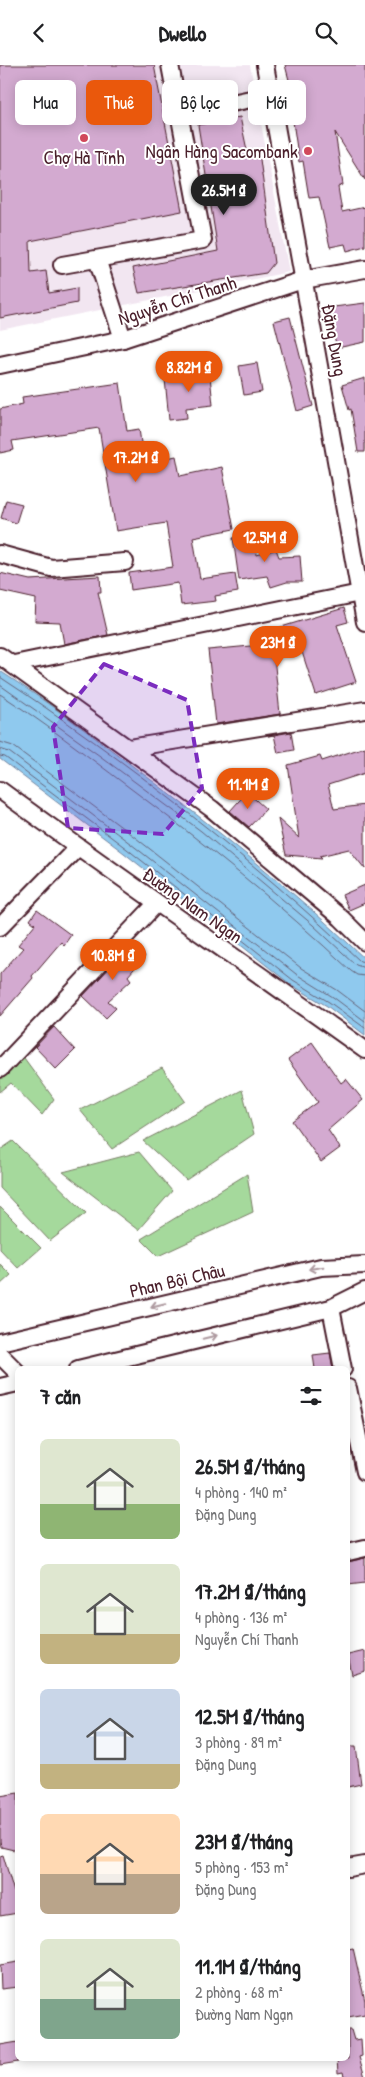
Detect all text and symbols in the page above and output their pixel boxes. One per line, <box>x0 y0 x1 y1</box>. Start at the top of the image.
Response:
text: Dwello <box>159 18 206 48</box>
icon: back <box>25 19 53 47</box>
icon: search <box>312 19 340 47</box>
chip: Mua <box>15 80 76 125</box>
chip: Thuê <box>86 80 152 125</box>
chip: Bộ lọc <box>162 80 238 125</box>
chip: Mới <box>248 80 306 125</box>
marker: Chợ Hà Tĩnh <box>78 132 90 144</box>
place label: Ngân Hàng Sacombank <box>145 138 298 164</box>
place label: Chợ Hà Tĩnh <box>44 144 124 170</box>
marker: Ngân Hàng Sacombank <box>302 145 314 157</box>
pin: 26.5M ₫ <box>178 173 270 216</box>
text: 26.5M ₫ <box>202 179 246 201</box>
street label: Nguyễn Chí Thanh <box>115 269 239 331</box>
street label: Đặng Dung <box>316 302 354 378</box>
pin: 8.82M ₫ <box>143 351 235 393</box>
text: 8.82M ₫ <box>166 356 212 378</box>
pin: 17.2M ₫ <box>90 441 182 483</box>
text: 17.2M ₫ <box>114 446 158 468</box>
pin: 12.5M ₫ <box>219 521 311 563</box>
text: 12.5M ₫ <box>243 526 287 548</box>
pin: 23M ₫ <box>243 625 313 668</box>
text: 23M ₫ <box>261 631 295 653</box>
pin: 11.1M ₫ <box>202 767 294 810</box>
text: 11.1M ₫ <box>227 773 269 795</box>
street label: Đường Nam Ngạn <box>138 861 248 949</box>
pin: 10.8M ₫ <box>67 939 159 981</box>
text: 10.8M ₫ <box>91 944 135 966</box>
street label: Phan Bội Châu <box>127 1256 228 1304</box>
one-way arrow <box>309 1264 325 1274</box>
one-way arrow <box>151 1301 167 1310</box>
one-way arrow <box>202 1332 218 1341</box>
text: 7 căn <box>40 1382 81 1411</box>
icon: filters <box>297 1382 325 1410</box>
text: 26.5M ₫/tháng <box>195 1452 305 1481</box>
icon: home <box>80 1459 140 1519</box>
text: 4 phòng · 140 m² <box>195 1481 287 1503</box>
text: Đặng Dung <box>195 1503 256 1525</box>
text: 17.2M ₫/tháng <box>195 1577 306 1606</box>
icon: home <box>80 1584 140 1644</box>
text: 4 phòng · 136 m² <box>195 1606 287 1628</box>
text: Nguyễn Chí Thanh <box>195 1628 298 1650</box>
text: 12.5M ₫/tháng <box>195 1702 304 1731</box>
icon: home <box>80 1709 140 1769</box>
text: 3 phòng · 89 m² <box>195 1731 282 1753</box>
text: Đặng Dung <box>195 1753 256 1775</box>
text: 23M ₫/tháng <box>195 1827 293 1856</box>
icon: home <box>80 1834 140 1894</box>
text: 5 phòng · 153 m² <box>195 1856 288 1878</box>
text: Đặng Dung <box>195 1878 256 1900</box>
text: 11.1M ₫/tháng <box>195 1952 301 1981</box>
icon: home <box>80 1959 140 2019</box>
text: 2 phòng · 68 m² <box>195 1981 283 2003</box>
text: Đường Nam Ngạn <box>195 2003 293 2025</box>

